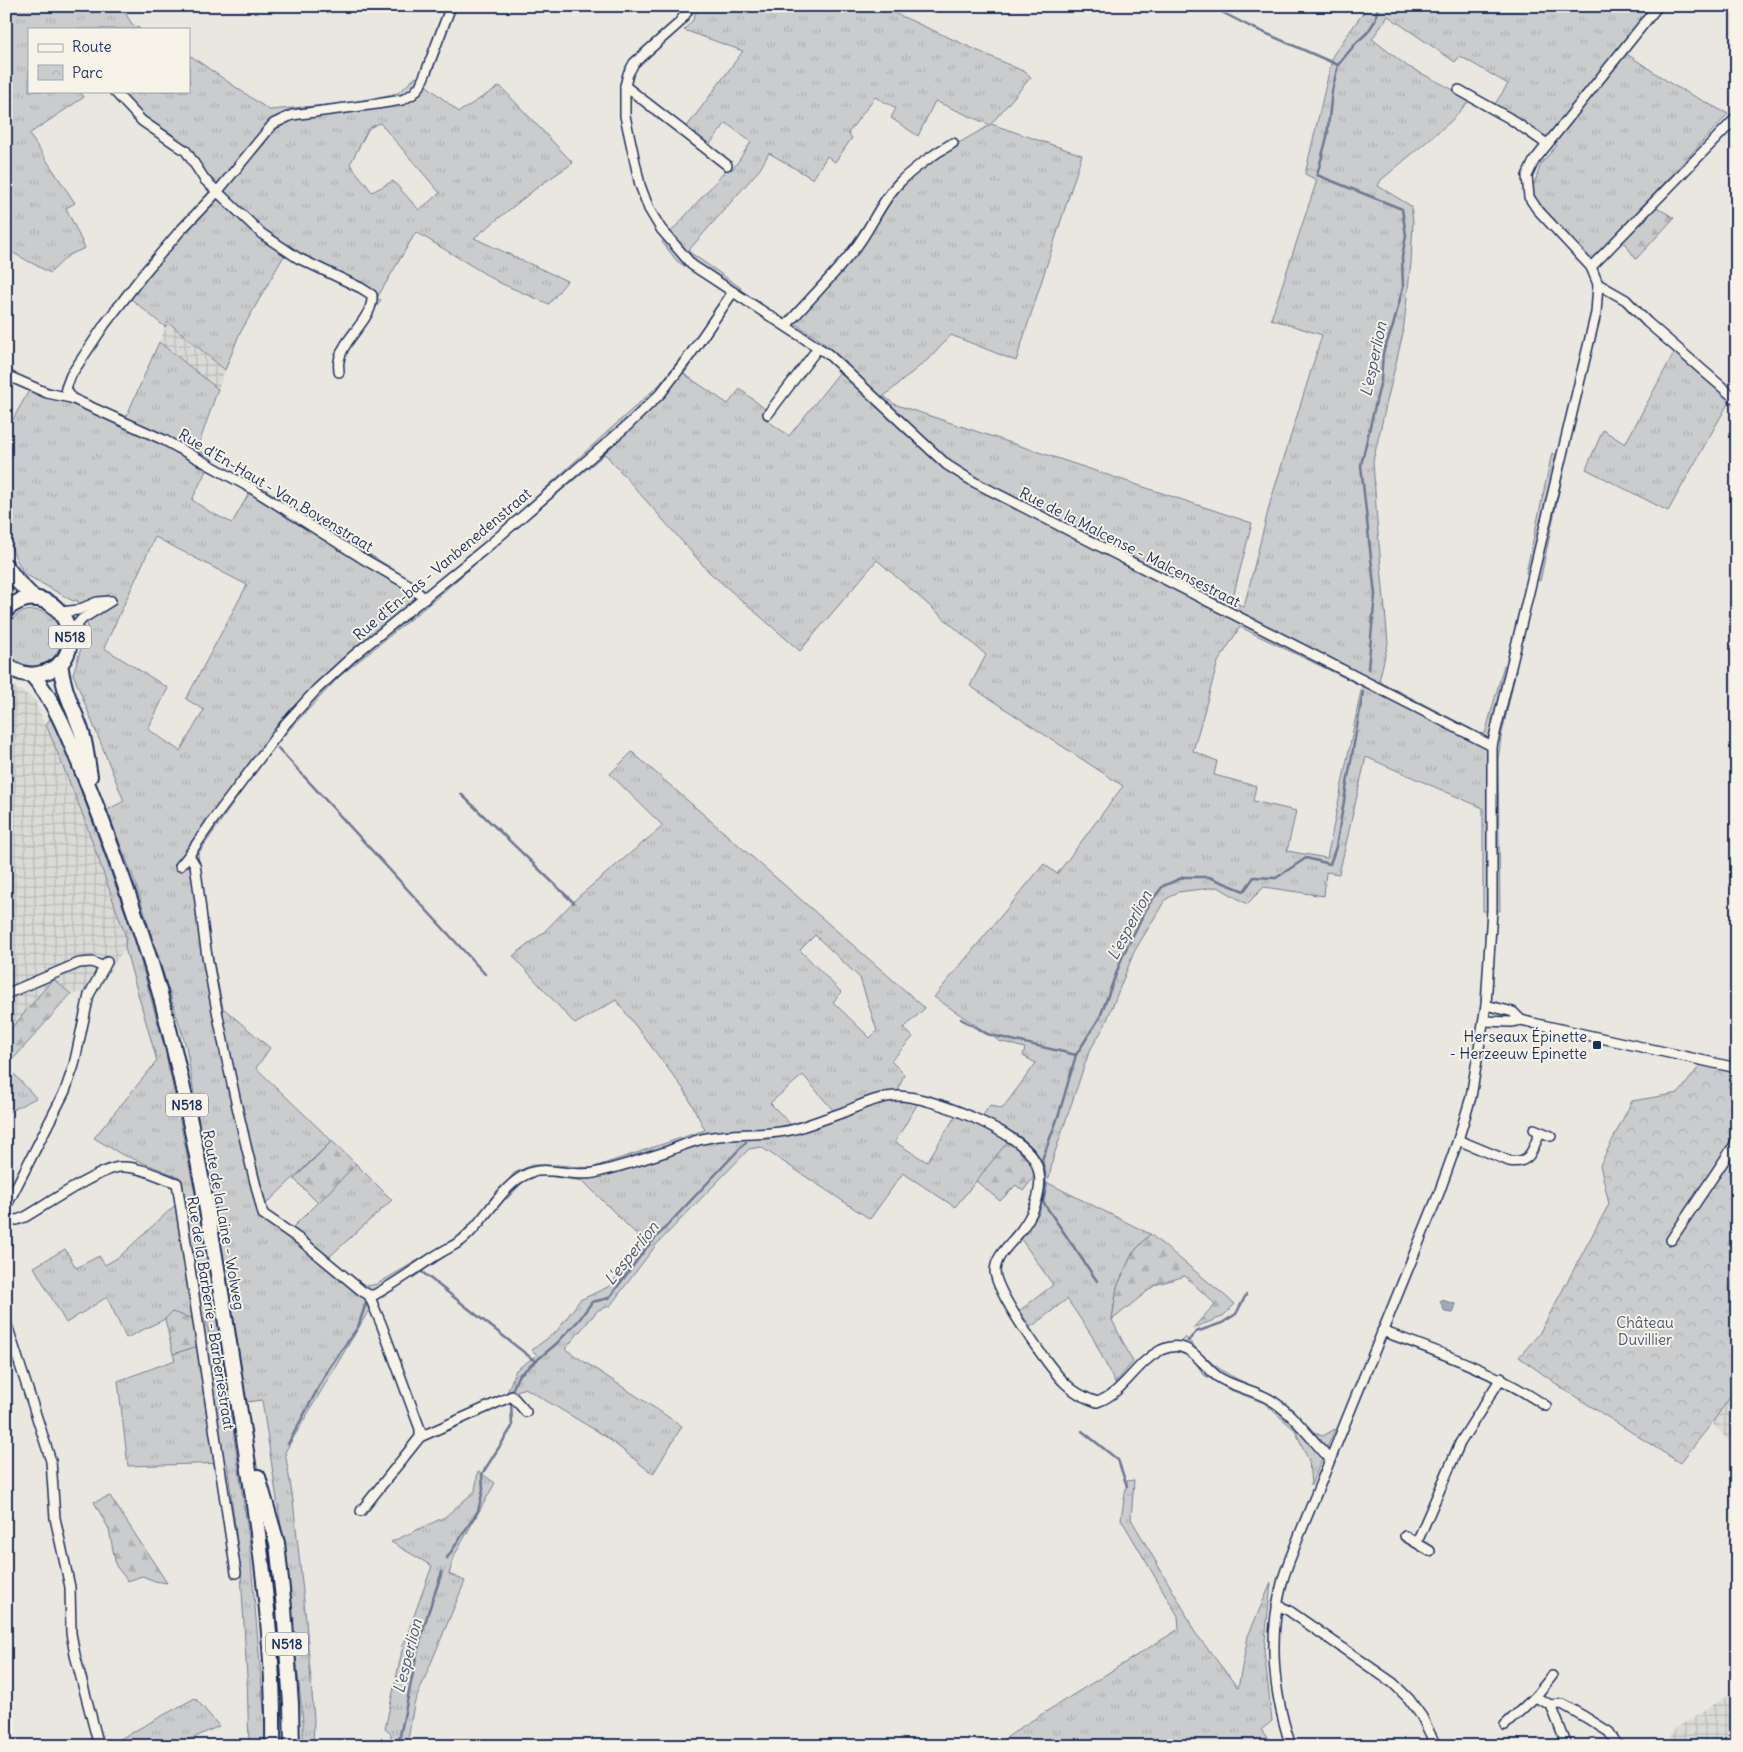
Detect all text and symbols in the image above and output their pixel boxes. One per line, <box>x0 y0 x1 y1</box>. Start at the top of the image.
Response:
legend <box>28 28 190 92</box>
text: Route <box>72 37 112 56</box>
text: Parc <box>72 63 103 82</box>
water label: L'esperlion <box>1355 319 1391 398</box>
street label: Rue d'En-Haut - Van Bovenstraat <box>175 424 377 556</box>
street label: Rue de la Malcense - Malcensestraat <box>1016 483 1244 611</box>
street label: Rue d'En-bas - Vanbenedenstraat <box>349 484 535 644</box>
road number: N518 <box>49 626 91 649</box>
water label: L'esperlion <box>1102 886 1156 963</box>
place label: Herseaux Épinette - Herzeeuw Epinette <box>1450 1027 1587 1063</box>
marker: Herseaux Épinette - Herzeeuw Epinette <box>1591 1039 1603 1051</box>
road number: N518 <box>166 1094 208 1116</box>
street label: Route de la Laine - Wolweg <box>199 1128 249 1312</box>
street label: Rue de la Barberie - Barberiestraat <box>183 1195 239 1431</box>
water label: L'esperlion <box>599 1217 663 1289</box>
park label: Château Duvillier <box>1616 1313 1674 1349</box>
water label: L'esperlion <box>388 1616 426 1695</box>
road number: N518 <box>266 1632 308 1656</box>

